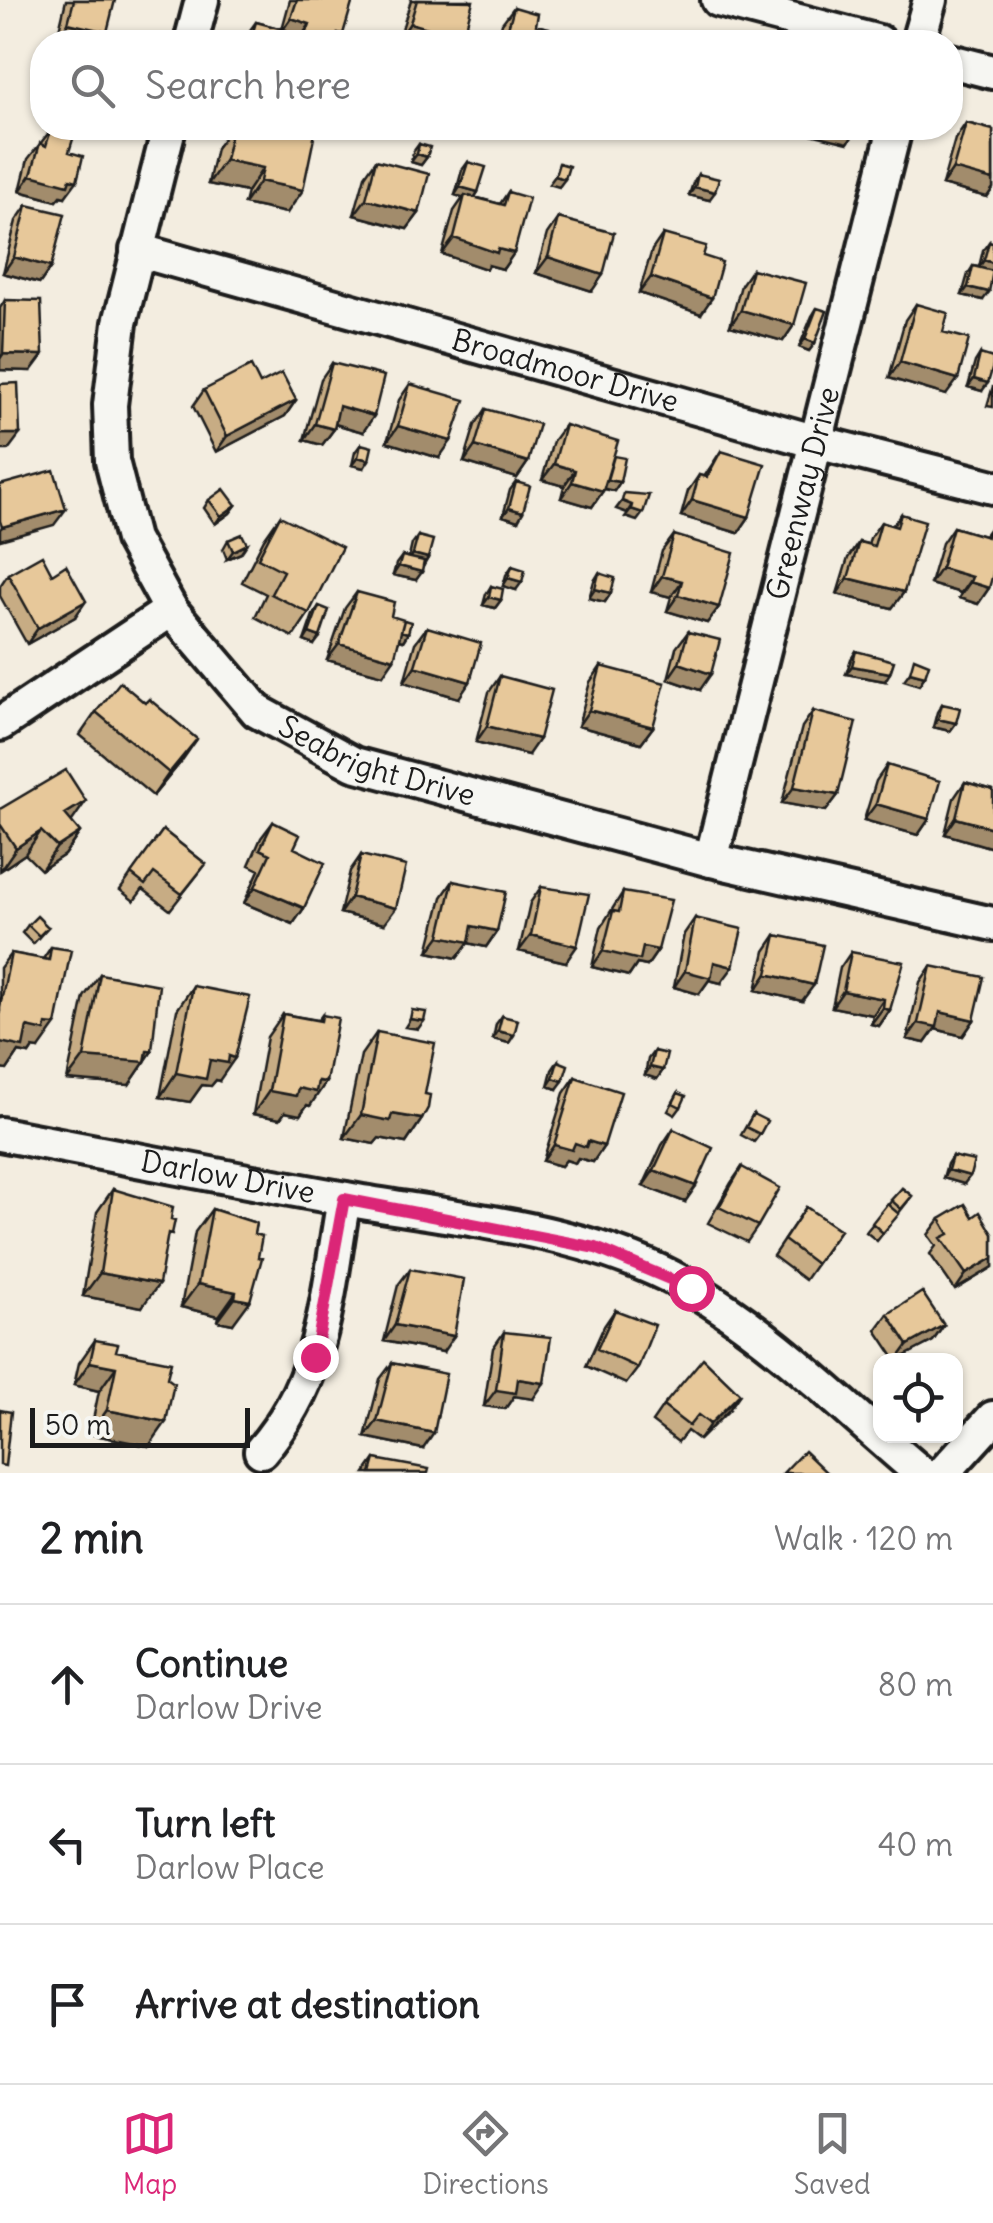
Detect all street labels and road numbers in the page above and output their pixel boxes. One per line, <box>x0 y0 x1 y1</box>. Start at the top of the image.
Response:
street label: Broadmoor Drive <box>448 320 683 420</box>
street label: Greenway Drive <box>757 383 847 604</box>
street label: Seabright Drive <box>272 707 479 814</box>
street label: Darlow Drive <box>138 1141 318 1211</box>

